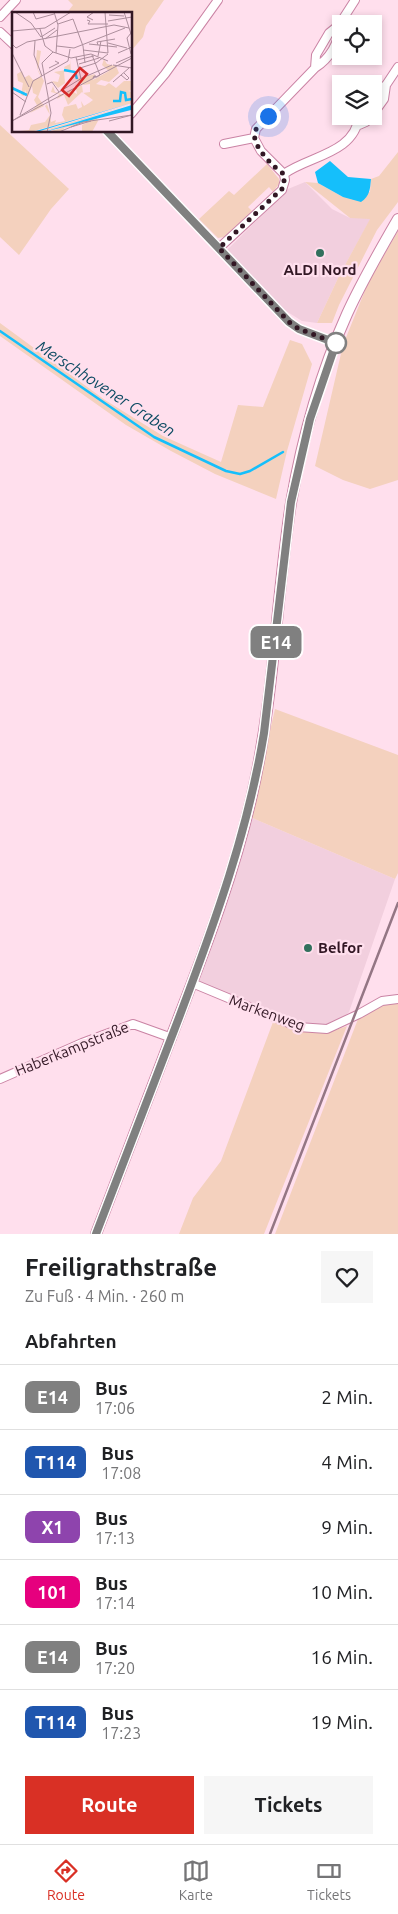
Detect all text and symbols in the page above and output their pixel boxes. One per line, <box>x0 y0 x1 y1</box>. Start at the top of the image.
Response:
inset map <box>12 12 132 132</box>
map controls <box>332 15 382 125</box>
button: locate <box>332 15 382 65</box>
button: layers <box>332 75 382 125</box>
your location <box>256 104 281 129</box>
marker: ALDI Nord <box>314 247 326 259</box>
place label: ALDI Nord <box>283 261 357 278</box>
unlabelled marker <box>325 332 347 354</box>
water label: Merschhovener Graben <box>33 336 179 440</box>
line badge: E14 <box>247 626 305 658</box>
text: E14 <box>260 632 292 652</box>
place label: Belfor <box>318 939 363 956</box>
marker: Belfor <box>302 942 314 954</box>
street label: Markenweg <box>227 991 307 1034</box>
street label: Haberkampstraße <box>13 1018 131 1079</box>
button: heart <box>321 1251 373 1303</box>
text: Freiligrathstraße <box>25 1254 217 1281</box>
text: Zu Fuß · 4 Min. · 260 m <box>25 1287 184 1305</box>
text: Abfahrten <box>25 1330 117 1352</box>
text: Bus <box>95 1377 128 1399</box>
text: 2 Min. <box>321 1386 373 1408</box>
text: E14 <box>37 1387 68 1407</box>
text: 17:06 <box>95 1399 135 1417</box>
text: Bus <box>101 1442 134 1464</box>
text: 4 Min. <box>321 1451 373 1473</box>
text: T114 <box>35 1452 76 1472</box>
text: 17:08 <box>101 1464 141 1482</box>
text: Bus <box>95 1507 128 1529</box>
text: 9 Min. <box>321 1516 373 1538</box>
text: X1 <box>41 1517 64 1537</box>
text: 17:13 <box>95 1529 135 1547</box>
text: Bus <box>95 1572 128 1594</box>
text: 10 Min. <box>311 1581 373 1603</box>
text: 101 <box>37 1582 68 1602</box>
text: 17:14 <box>95 1594 135 1612</box>
text: Bus <box>95 1637 128 1659</box>
text: 16 Min. <box>311 1646 373 1668</box>
text: E14 <box>37 1647 68 1667</box>
text: 17:20 <box>95 1659 135 1677</box>
text: Bus <box>101 1702 134 1724</box>
text: 19 Min. <box>311 1711 373 1733</box>
text: T114 <box>35 1712 76 1732</box>
text: 17:23 <box>101 1724 141 1742</box>
button: Route <box>25 1776 194 1834</box>
button: Tickets <box>204 1776 373 1834</box>
tab: Route <box>47 1857 85 1903</box>
tab: Karte <box>179 1857 213 1903</box>
tab: Tickets <box>307 1857 351 1903</box>

